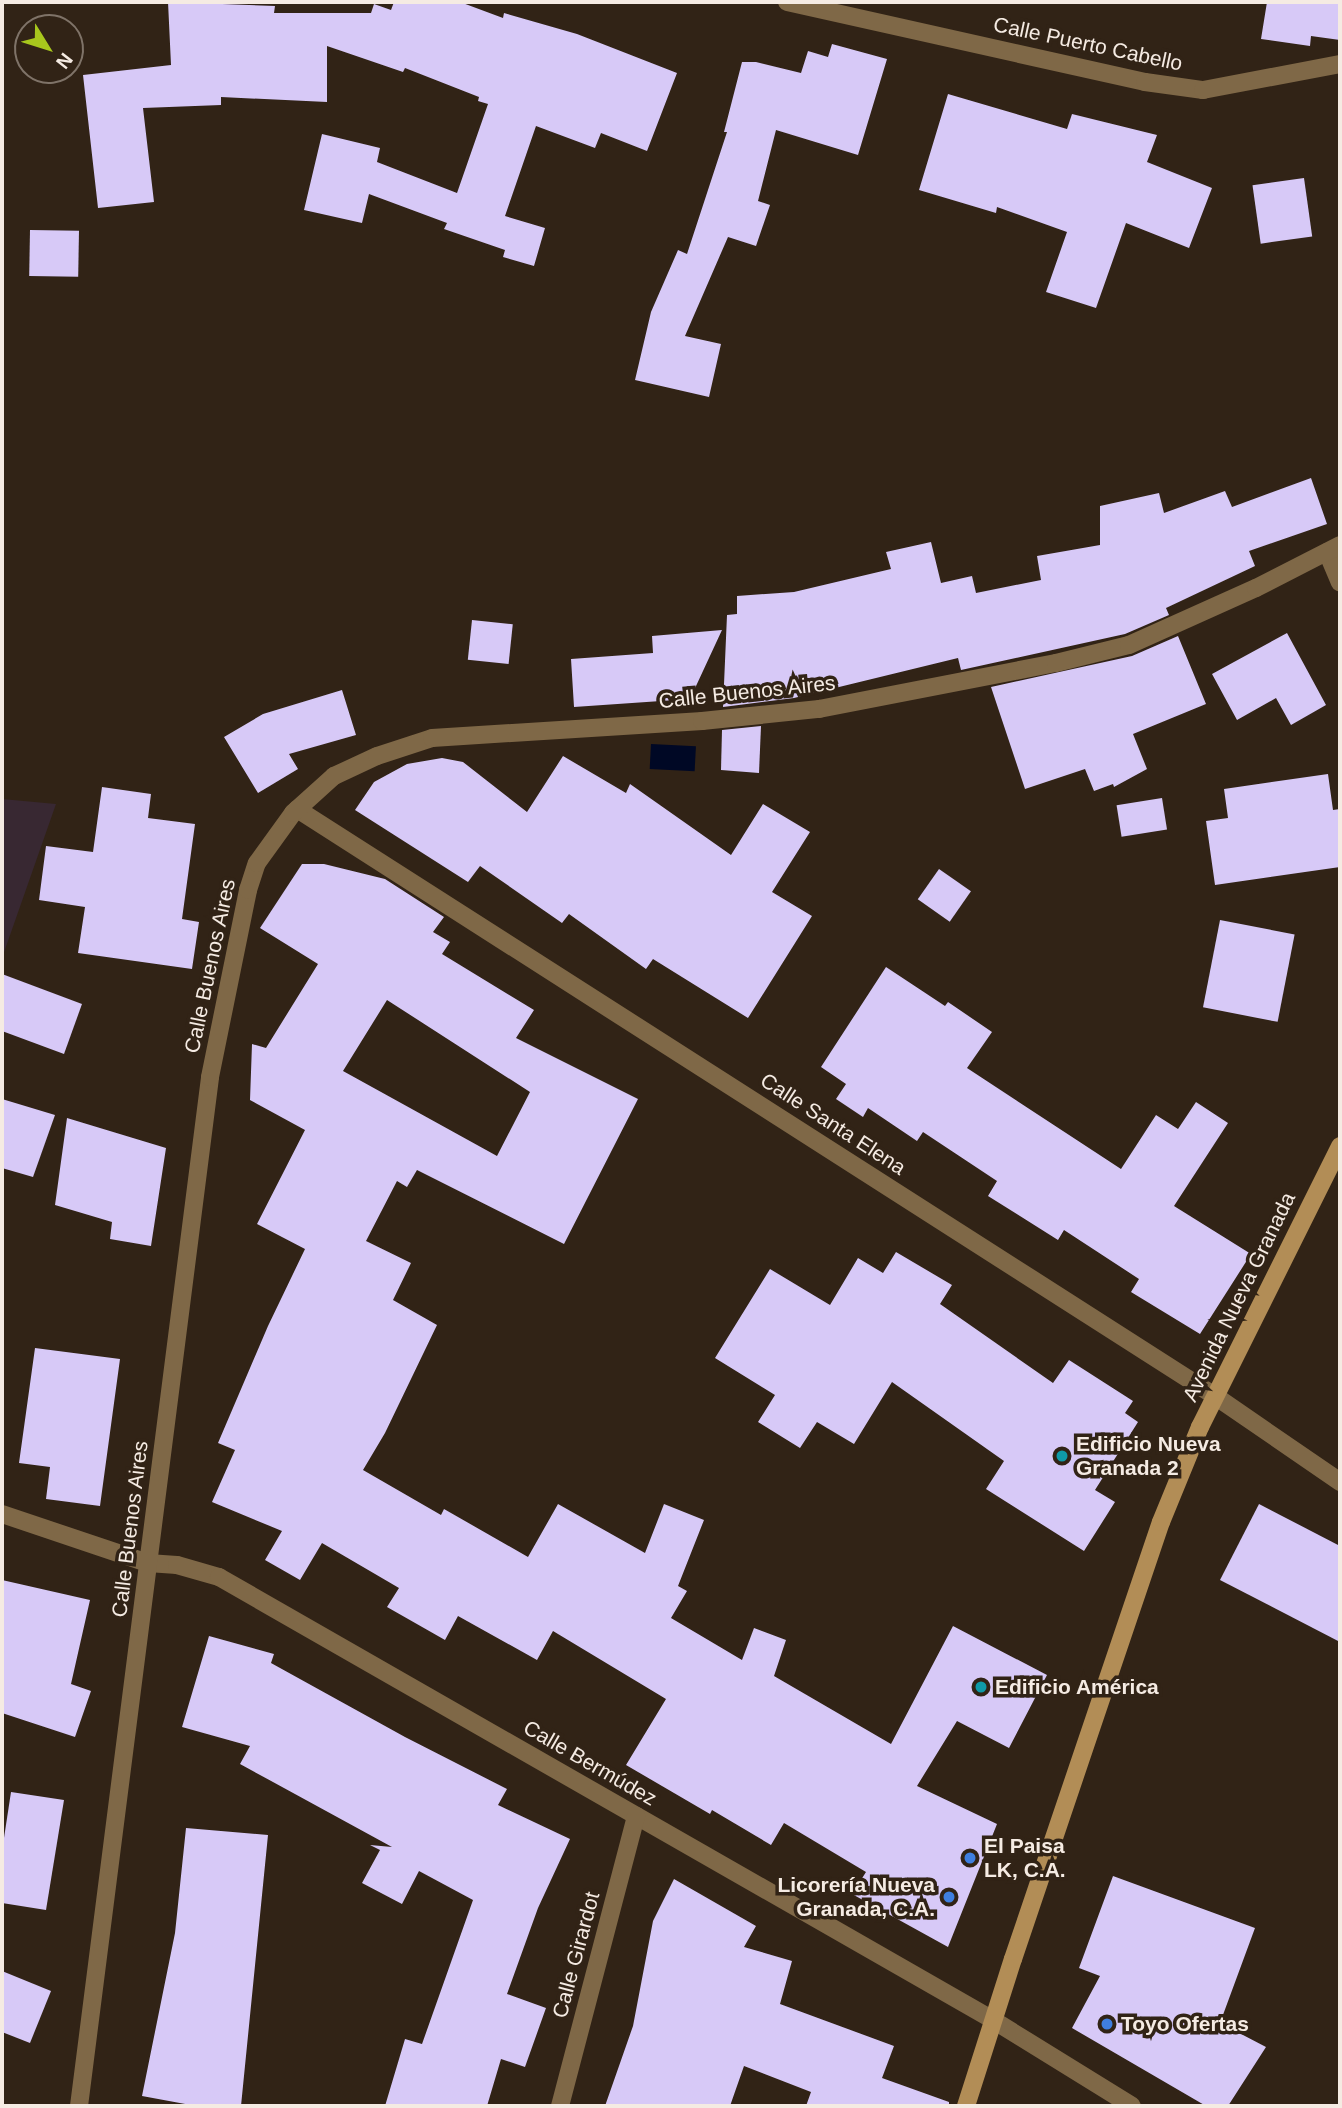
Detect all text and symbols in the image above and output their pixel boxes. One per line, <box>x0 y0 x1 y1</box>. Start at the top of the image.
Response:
street label: Calle Puerto Cabello <box>991 12 1185 76</box>
north arrow <box>14 14 84 84</box>
text: N <box>52 49 77 73</box>
street label: Calle Buenos Aires <box>657 670 837 714</box>
street label: Calle Buenos Aires <box>179 876 241 1056</box>
street label: Calle Santa Elena <box>756 1068 910 1180</box>
street label: Avenida Nueva Granada <box>1177 1188 1301 1406</box>
place label: Edificio Nueva Granada 2 <box>1076 1431 1221 1481</box>
street label: Calle Buenos Aires <box>107 1439 153 1619</box>
marker: Edificio Nueva Granada 2 <box>1054 1448 1070 1464</box>
place label: Edificio América <box>995 1674 1160 1700</box>
marker: Edificio América <box>973 1679 989 1695</box>
street label: Calle Bermúdez <box>519 1715 661 1811</box>
place label: El Paisa LK, C.A. <box>984 1833 1066 1883</box>
marker: El Paisa LK, C.A. <box>962 1850 978 1866</box>
place label: Licorería Nueva Granada, C.A. <box>777 1872 935 1922</box>
street label: Calle Girardot <box>547 1889 605 2021</box>
marker: Licorería Nueva Granada, C.A. <box>941 1889 957 1905</box>
place label: Toyo Ofertas <box>1121 2011 1249 2037</box>
marker: Toyo Ofertas <box>1099 2016 1115 2032</box>

